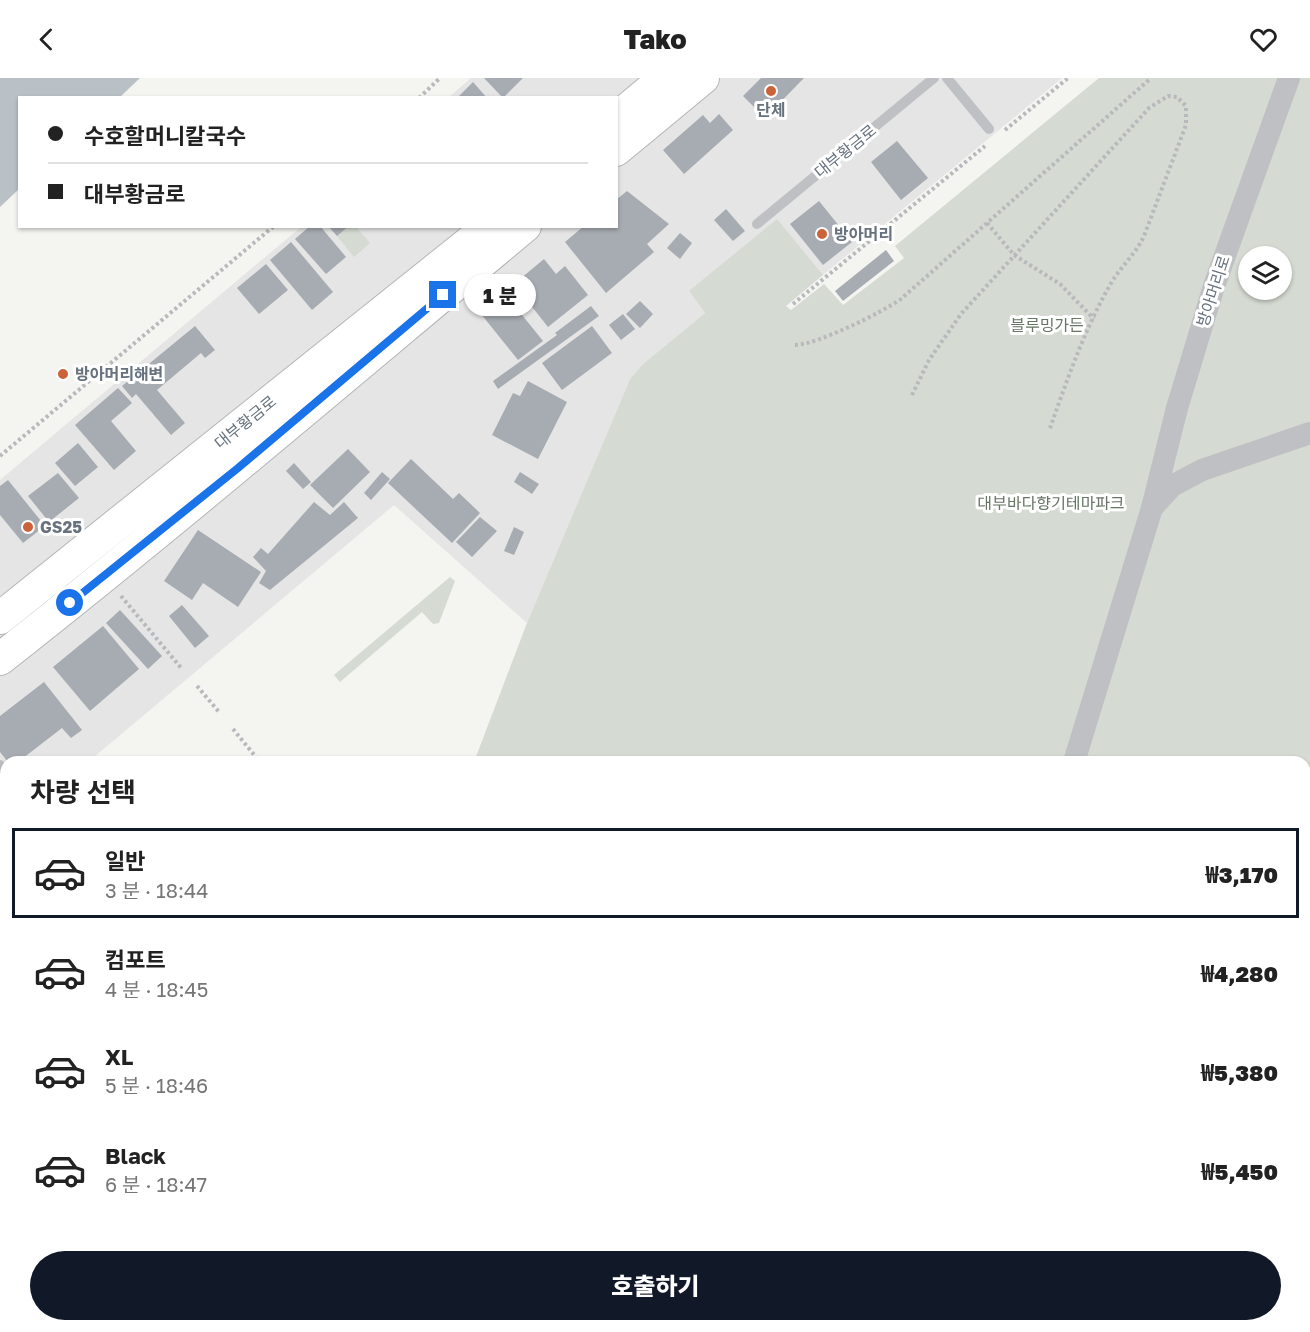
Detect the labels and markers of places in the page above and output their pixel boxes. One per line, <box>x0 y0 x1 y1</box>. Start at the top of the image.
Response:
marker: 단체 <box>764 84 778 98</box>
place label: 단체 <box>756 100 786 120</box>
place label: 방아머리 <box>834 224 893 244</box>
marker: 방아머리 <box>815 227 829 241</box>
place label: 방아머리해변 <box>75 364 163 384</box>
marker: 방아머리해변 <box>56 367 70 381</box>
place label: GS25 <box>40 517 82 537</box>
marker: GS25 <box>21 520 35 534</box>

